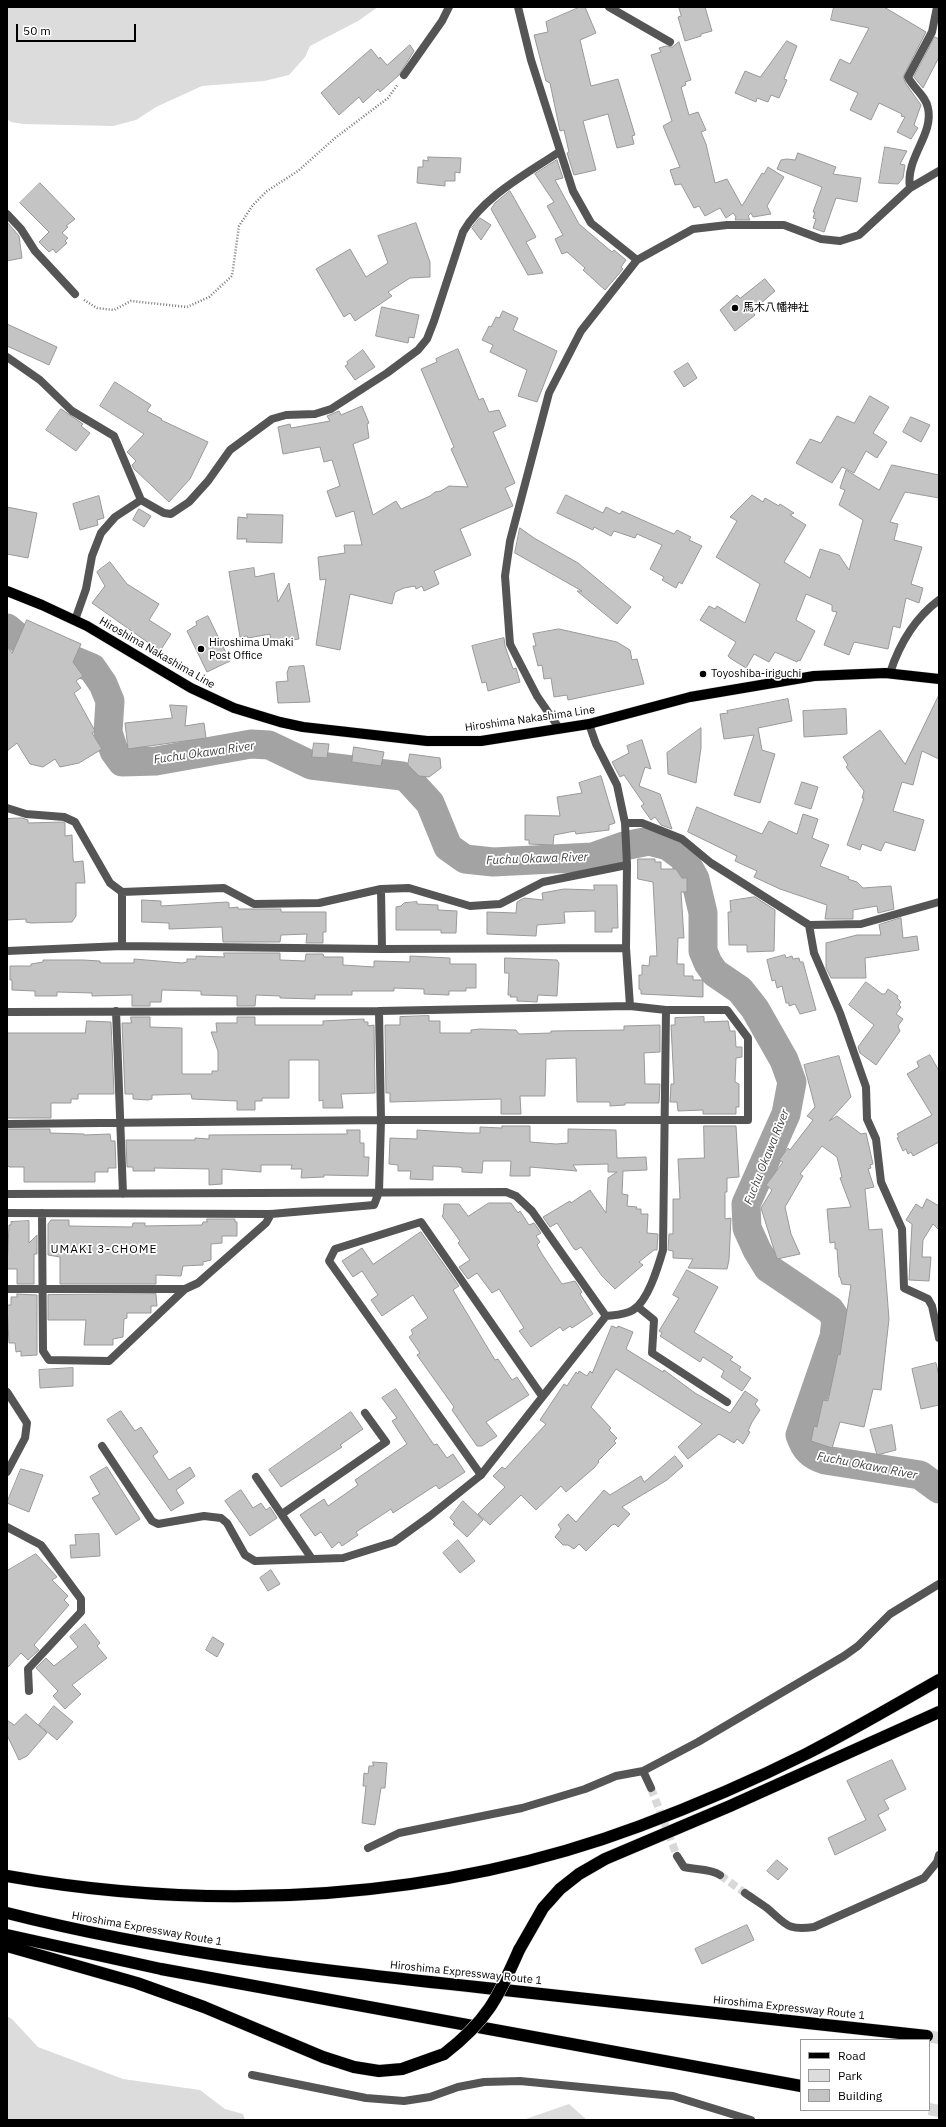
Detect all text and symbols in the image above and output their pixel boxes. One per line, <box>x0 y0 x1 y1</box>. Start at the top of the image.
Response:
scale bar <box>18 16 138 42</box>
text: 50 m <box>23 23 51 38</box>
place label: 馬木八幡神社 <box>743 301 809 315</box>
marker: 馬木八幡神社 <box>730 303 740 313</box>
street label: Hiroshima Nakashima Line <box>97 614 217 692</box>
place label: Hiroshima Umaki Post Office <box>209 636 294 662</box>
marker: Hiroshima Umaki Post Office <box>196 644 206 654</box>
place label: Toyoshiba-iriguchi <box>711 667 801 681</box>
marker: Toyoshiba-iriguchi <box>698 669 708 679</box>
street label: Hiroshima Nakashima Line <box>464 703 596 735</box>
water label: Fuchu Okawa River <box>153 739 255 767</box>
water label: Fuchu Okawa River <box>486 850 588 868</box>
water label: Fuchu Okawa River <box>741 1107 793 1207</box>
district label: UMAKI 3-CHOME <box>50 1243 158 1257</box>
water label: Fuchu Okawa River <box>816 1449 918 1483</box>
street label: Hiroshima Expressway Route 1 <box>71 1909 223 1949</box>
street label: Hiroshima Expressway Route 1 <box>389 1958 543 1988</box>
street label: Hiroshima Expressway Route 1 <box>712 1993 866 2023</box>
legend <box>800 2039 930 2111</box>
text: Road <box>838 2048 866 2063</box>
text: Park <box>838 2068 862 2083</box>
text: Building <box>838 2088 882 2103</box>

